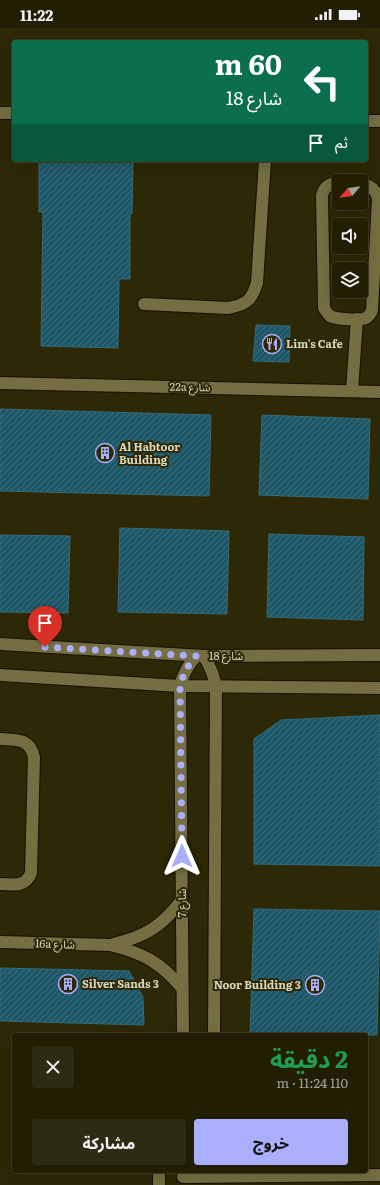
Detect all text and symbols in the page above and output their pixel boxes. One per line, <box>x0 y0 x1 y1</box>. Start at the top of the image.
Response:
text: 11:22 <box>20 3 53 26</box>
text: 60 m <box>215 42 282 84</box>
icon: left <box>296 56 348 108</box>
text: شارع 18 <box>226 84 282 111</box>
text: ثم <box>335 130 348 153</box>
icon: arrive <box>305 132 327 154</box>
north arrow <box>332 174 368 210</box>
map controls <box>332 174 368 298</box>
button: sound <box>332 218 368 254</box>
button: layers <box>332 262 368 298</box>
restaurant icon: Lim's Cafe <box>261 333 283 355</box>
place label: Lim's Cafe <box>286 335 343 351</box>
street label: 22a شارع <box>169 378 211 395</box>
place label: Al Habtoor Building <box>119 438 180 467</box>
building icon: Al Habtoor Building <box>94 442 116 464</box>
pin <box>28 606 62 647</box>
icon: arrive <box>34 612 56 634</box>
street label: شارع 18 <box>209 647 243 664</box>
position arrow <box>161 835 203 877</box>
street label: شارع 7 <box>173 888 190 918</box>
street label: 16a شارع <box>35 934 76 953</box>
building icon: Silver Sands 3 <box>57 973 79 995</box>
building icon: Noor Building 3 <box>304 974 326 996</box>
place label: Silver Sands 3 <box>82 975 159 991</box>
place label: Noor Building 3 <box>214 976 301 992</box>
text: 2 دقيقة <box>270 1040 348 1075</box>
button: close <box>32 1046 74 1088</box>
text: 110 m · 11:24 <box>277 1073 348 1092</box>
button: مشاركة <box>32 1119 186 1165</box>
button: خروج <box>194 1119 348 1165</box>

